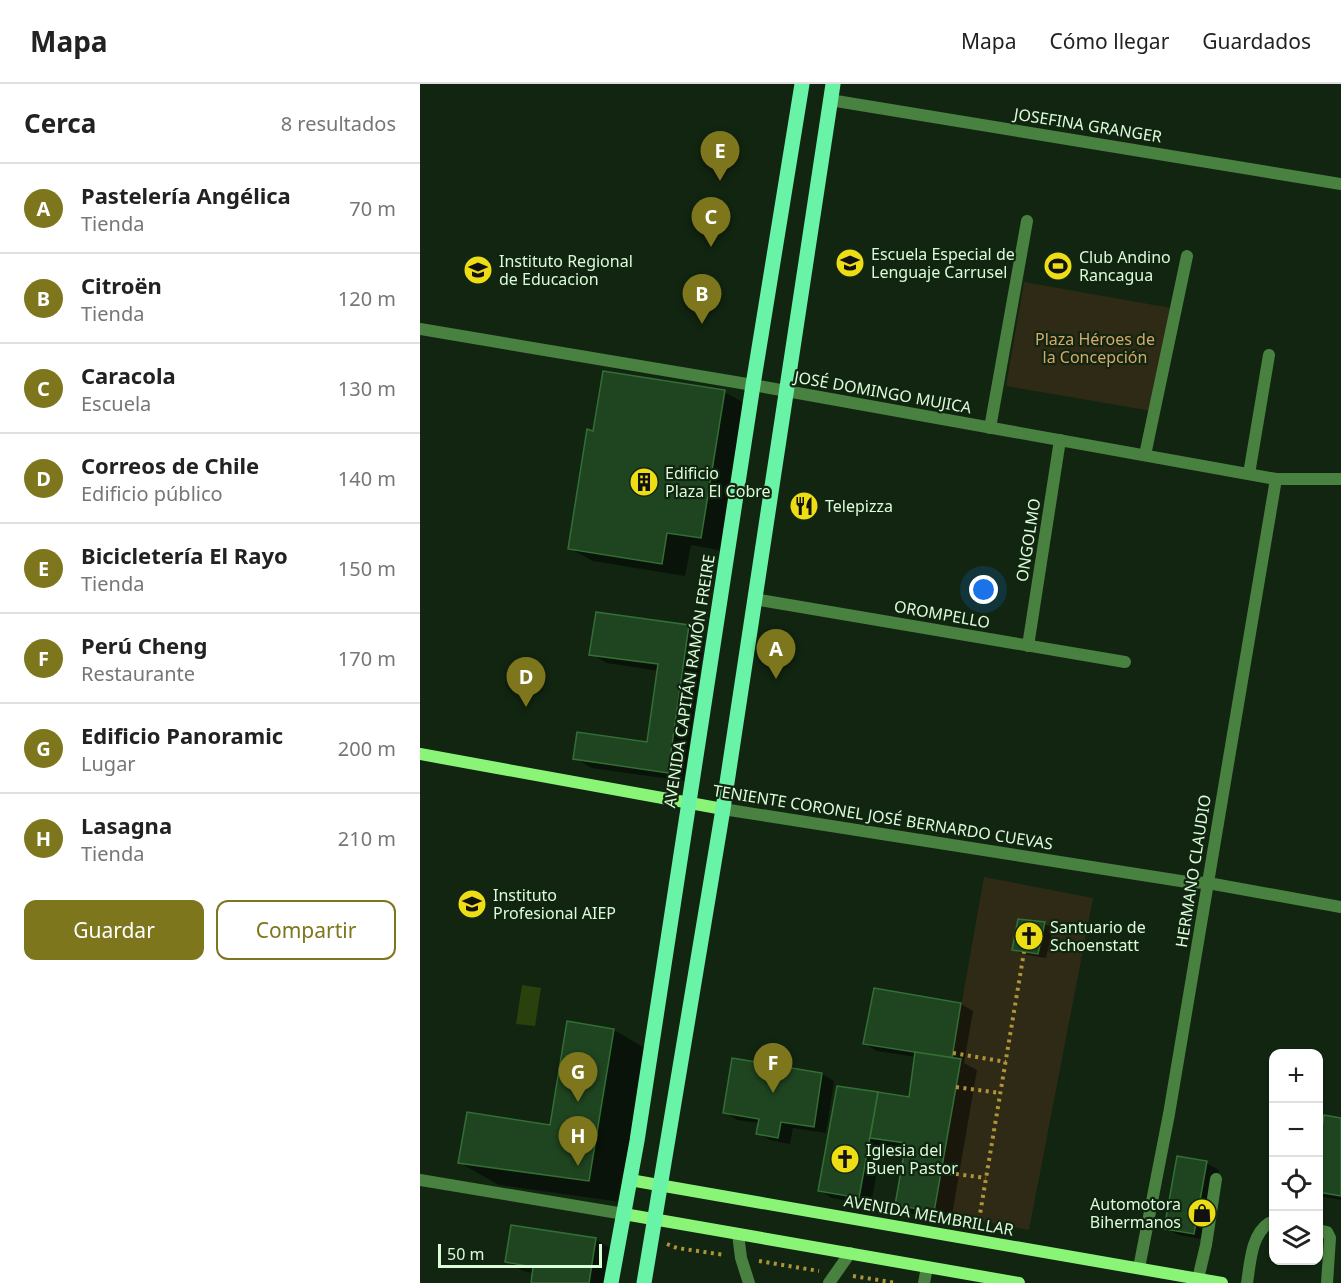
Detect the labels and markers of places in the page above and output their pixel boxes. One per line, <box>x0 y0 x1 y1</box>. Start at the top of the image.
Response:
pin: E <box>700 132 740 181</box>
pin: C <box>692 198 730 247</box>
place label: Escuela Especial de Lenguaje Carrusel <box>871 243 1015 283</box>
place label: Club Andino Rancagua <box>1079 246 1171 286</box>
school or university icon: Escuela Especial de Lenguaje Carrusel <box>834 247 866 279</box>
place label: Instituto Regional de Educacion <box>499 250 633 290</box>
sports icon: Club Andino Rancagua <box>1042 250 1074 282</box>
school or university icon: Instituto Regional de Educacion <box>462 254 494 286</box>
pin: B <box>682 274 722 324</box>
place label: Edificio Plaza El Cobre <box>665 462 771 502</box>
building icon: Edificio Plaza El Cobre <box>628 466 660 498</box>
restaurant icon: Telepizza <box>788 490 820 522</box>
place label: Telepizza <box>825 495 893 517</box>
pin: A <box>756 630 796 679</box>
pin: D <box>506 658 546 707</box>
place label: Instituto Profesional AIEP <box>493 884 616 924</box>
school or university icon: Instituto Profesional AIEP <box>456 888 488 920</box>
place label: Santuario de Schoenstatt <box>1050 916 1146 956</box>
church icon: Santuario de Schoenstatt <box>1013 920 1045 952</box>
pin: F <box>754 1044 792 1093</box>
pin: G <box>558 1052 598 1102</box>
pin: H <box>558 1116 598 1166</box>
place label: Iglesia del Buen Pastor <box>866 1139 958 1179</box>
church icon: Iglesia del Buen Pastor <box>829 1143 861 1175</box>
place label: Automotora Bihermanos <box>1090 1193 1181 1233</box>
shop icon: Automotora Bihermanos <box>1186 1197 1218 1229</box>

